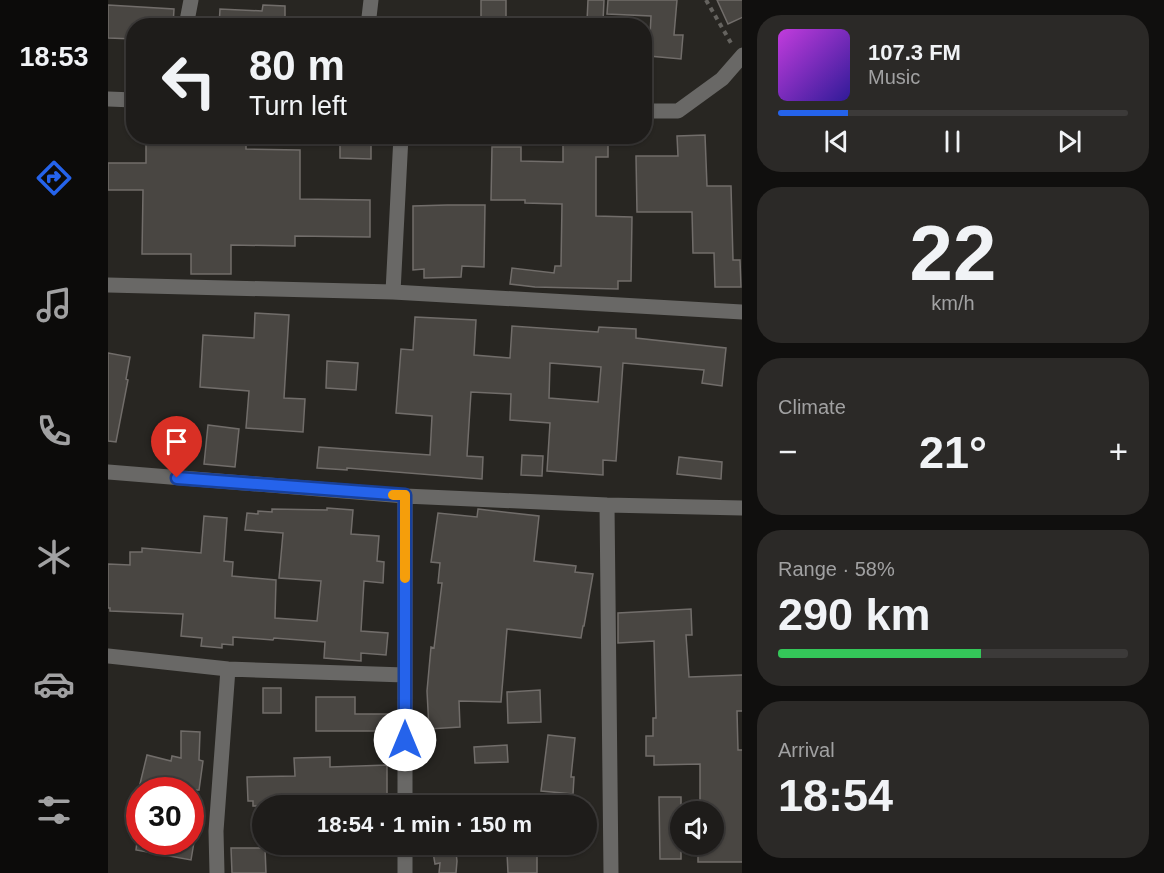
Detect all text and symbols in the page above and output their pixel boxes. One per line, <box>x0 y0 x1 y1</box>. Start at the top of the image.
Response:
text: 107.3 FM <box>868 40 961 65</box>
text: 18:53 <box>19 42 89 72</box>
icon: left <box>150 42 228 120</box>
text: 80 m <box>249 42 345 89</box>
text: Music <box>868 66 920 88</box>
text: Turn left <box>249 91 347 121</box>
icon: previous <box>820 125 853 158</box>
icon: pause <box>936 125 969 158</box>
icon: next <box>1053 125 1086 158</box>
icon: directions <box>33 157 75 199</box>
text: 22 <box>910 209 996 297</box>
icon: music <box>33 284 75 326</box>
text: km/h <box>931 292 975 314</box>
text: Climate <box>778 396 846 418</box>
icon: phone <box>33 410 75 452</box>
pin <box>151 416 202 478</box>
icon: arrive <box>160 425 193 458</box>
text: 21° <box>919 427 987 478</box>
text: − <box>778 433 797 470</box>
text: + <box>1109 433 1128 470</box>
icon: climate <box>33 536 75 578</box>
text: Range · 58% <box>778 558 895 580</box>
text: 290 km <box>778 589 931 640</box>
icon: car <box>33 663 75 705</box>
position arrow <box>373 708 437 772</box>
text: Arrival <box>778 739 835 761</box>
text: 18:54 <box>778 770 893 821</box>
speed limit sign: 30 <box>126 777 204 855</box>
icon: filters <box>33 789 75 831</box>
map controls <box>670 801 724 855</box>
button: sound <box>670 801 724 855</box>
text: 18:54 · 1 min · 150 m <box>317 812 532 837</box>

